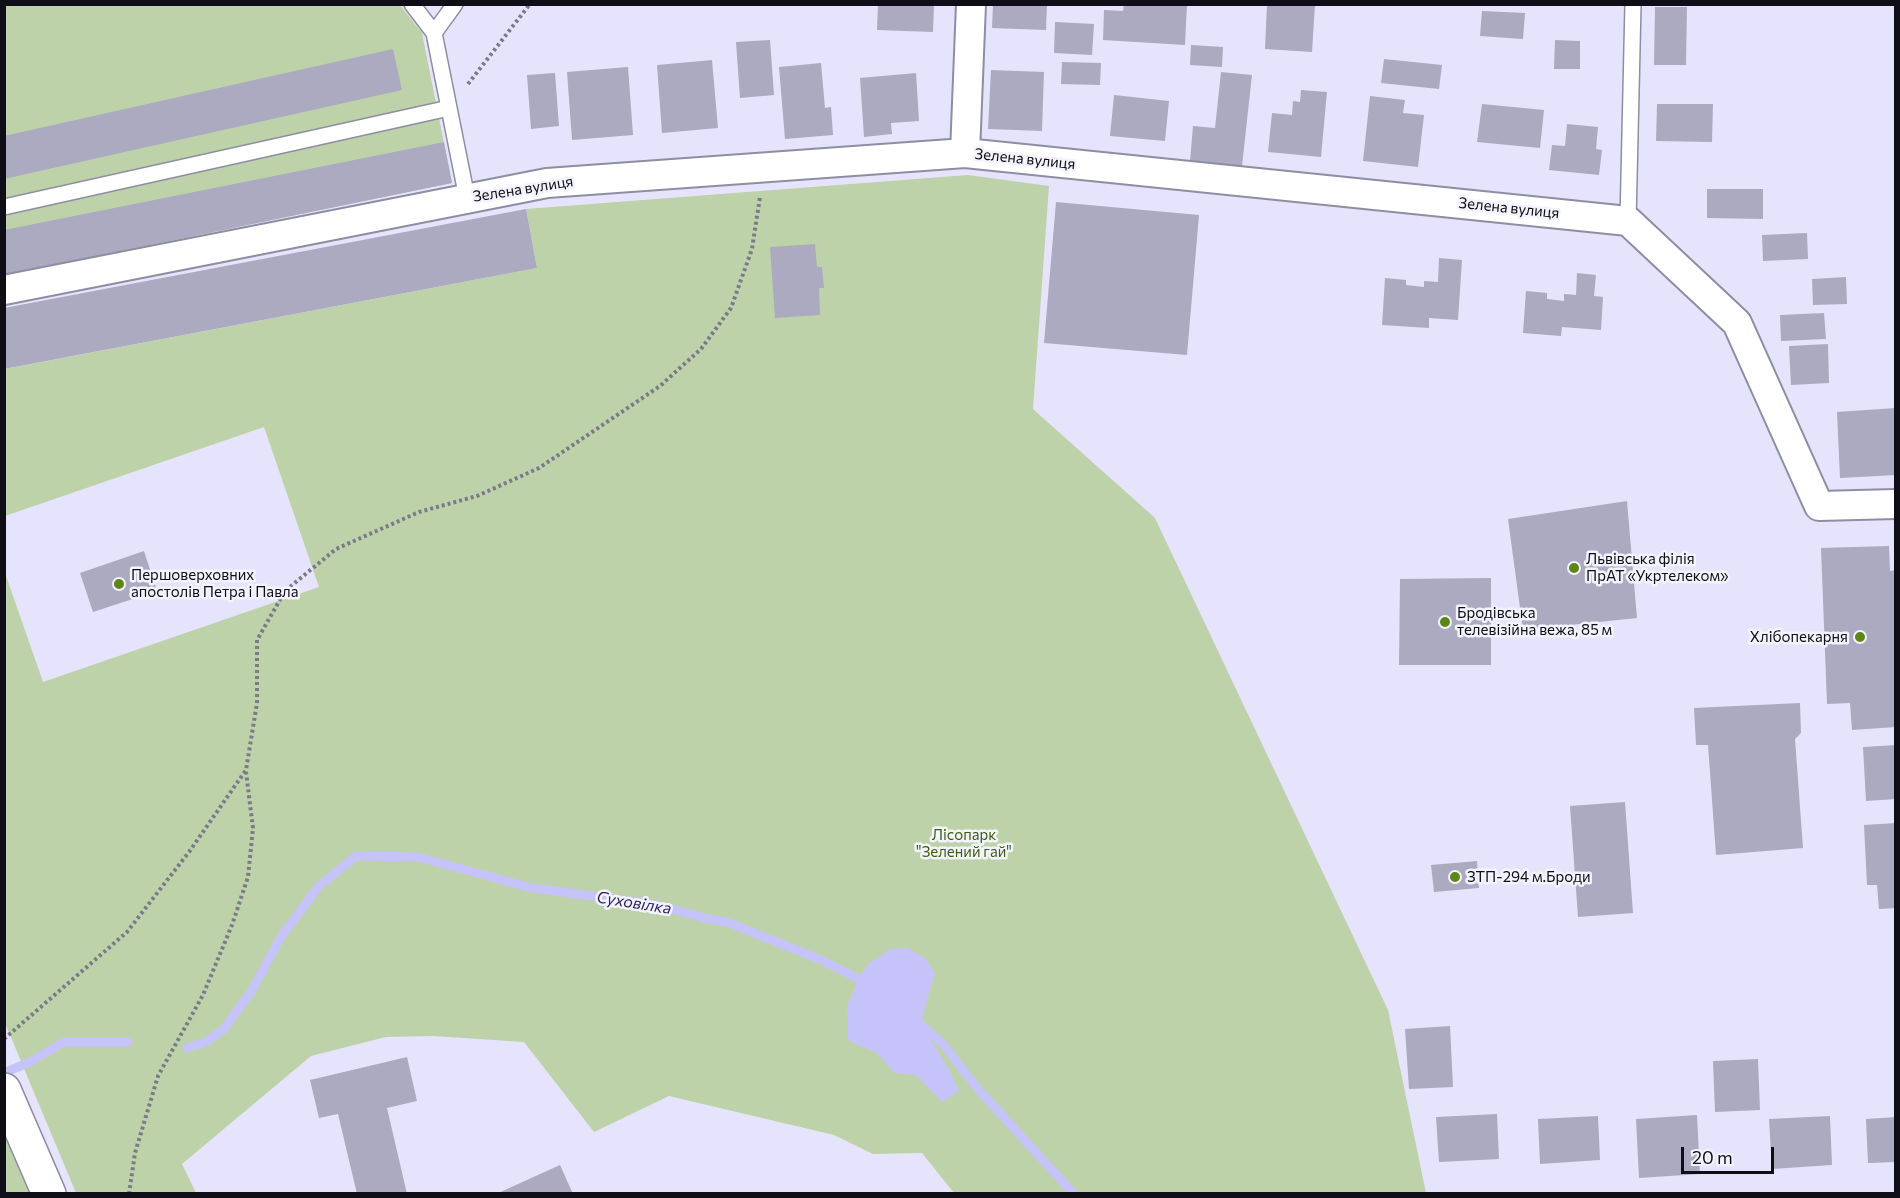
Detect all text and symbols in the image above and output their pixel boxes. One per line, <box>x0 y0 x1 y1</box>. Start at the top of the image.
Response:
street label: Зелена вулиця <box>974 145 1076 173</box>
street label: Зелена вулиця <box>472 172 574 206</box>
street label: Зелена вулиця <box>1458 194 1560 222</box>
place label: Львівська філія ПрАТ «Укртелеком» <box>1586 550 1729 585</box>
marker: Львівська філія ПрАТ «Укртелеком» <box>1567 561 1581 575</box>
place label: Першоверховних апостолів Петра і Павла <box>131 566 299 601</box>
marker: Першоверховних апостолів Петра і Павла <box>112 577 126 591</box>
place label: Бродівська телевізійна вежа, 85 м <box>1457 604 1612 639</box>
marker: Бродівська телевізійна вежа, 85 м <box>1438 615 1452 629</box>
place label: Хлібопекарня <box>1750 628 1848 646</box>
marker: Хлібопекарня <box>1853 630 1867 644</box>
park label: Лісопарк "Зелений гай" <box>916 826 1012 861</box>
place label: ЗТП-294 м.Броди <box>1467 868 1591 886</box>
marker: ЗТП-294 м.Броди <box>1448 870 1462 884</box>
water label: Суховілка <box>595 888 673 918</box>
scale bar <box>1684 1135 1777 1173</box>
text: 20 m <box>1692 1146 1733 1168</box>

